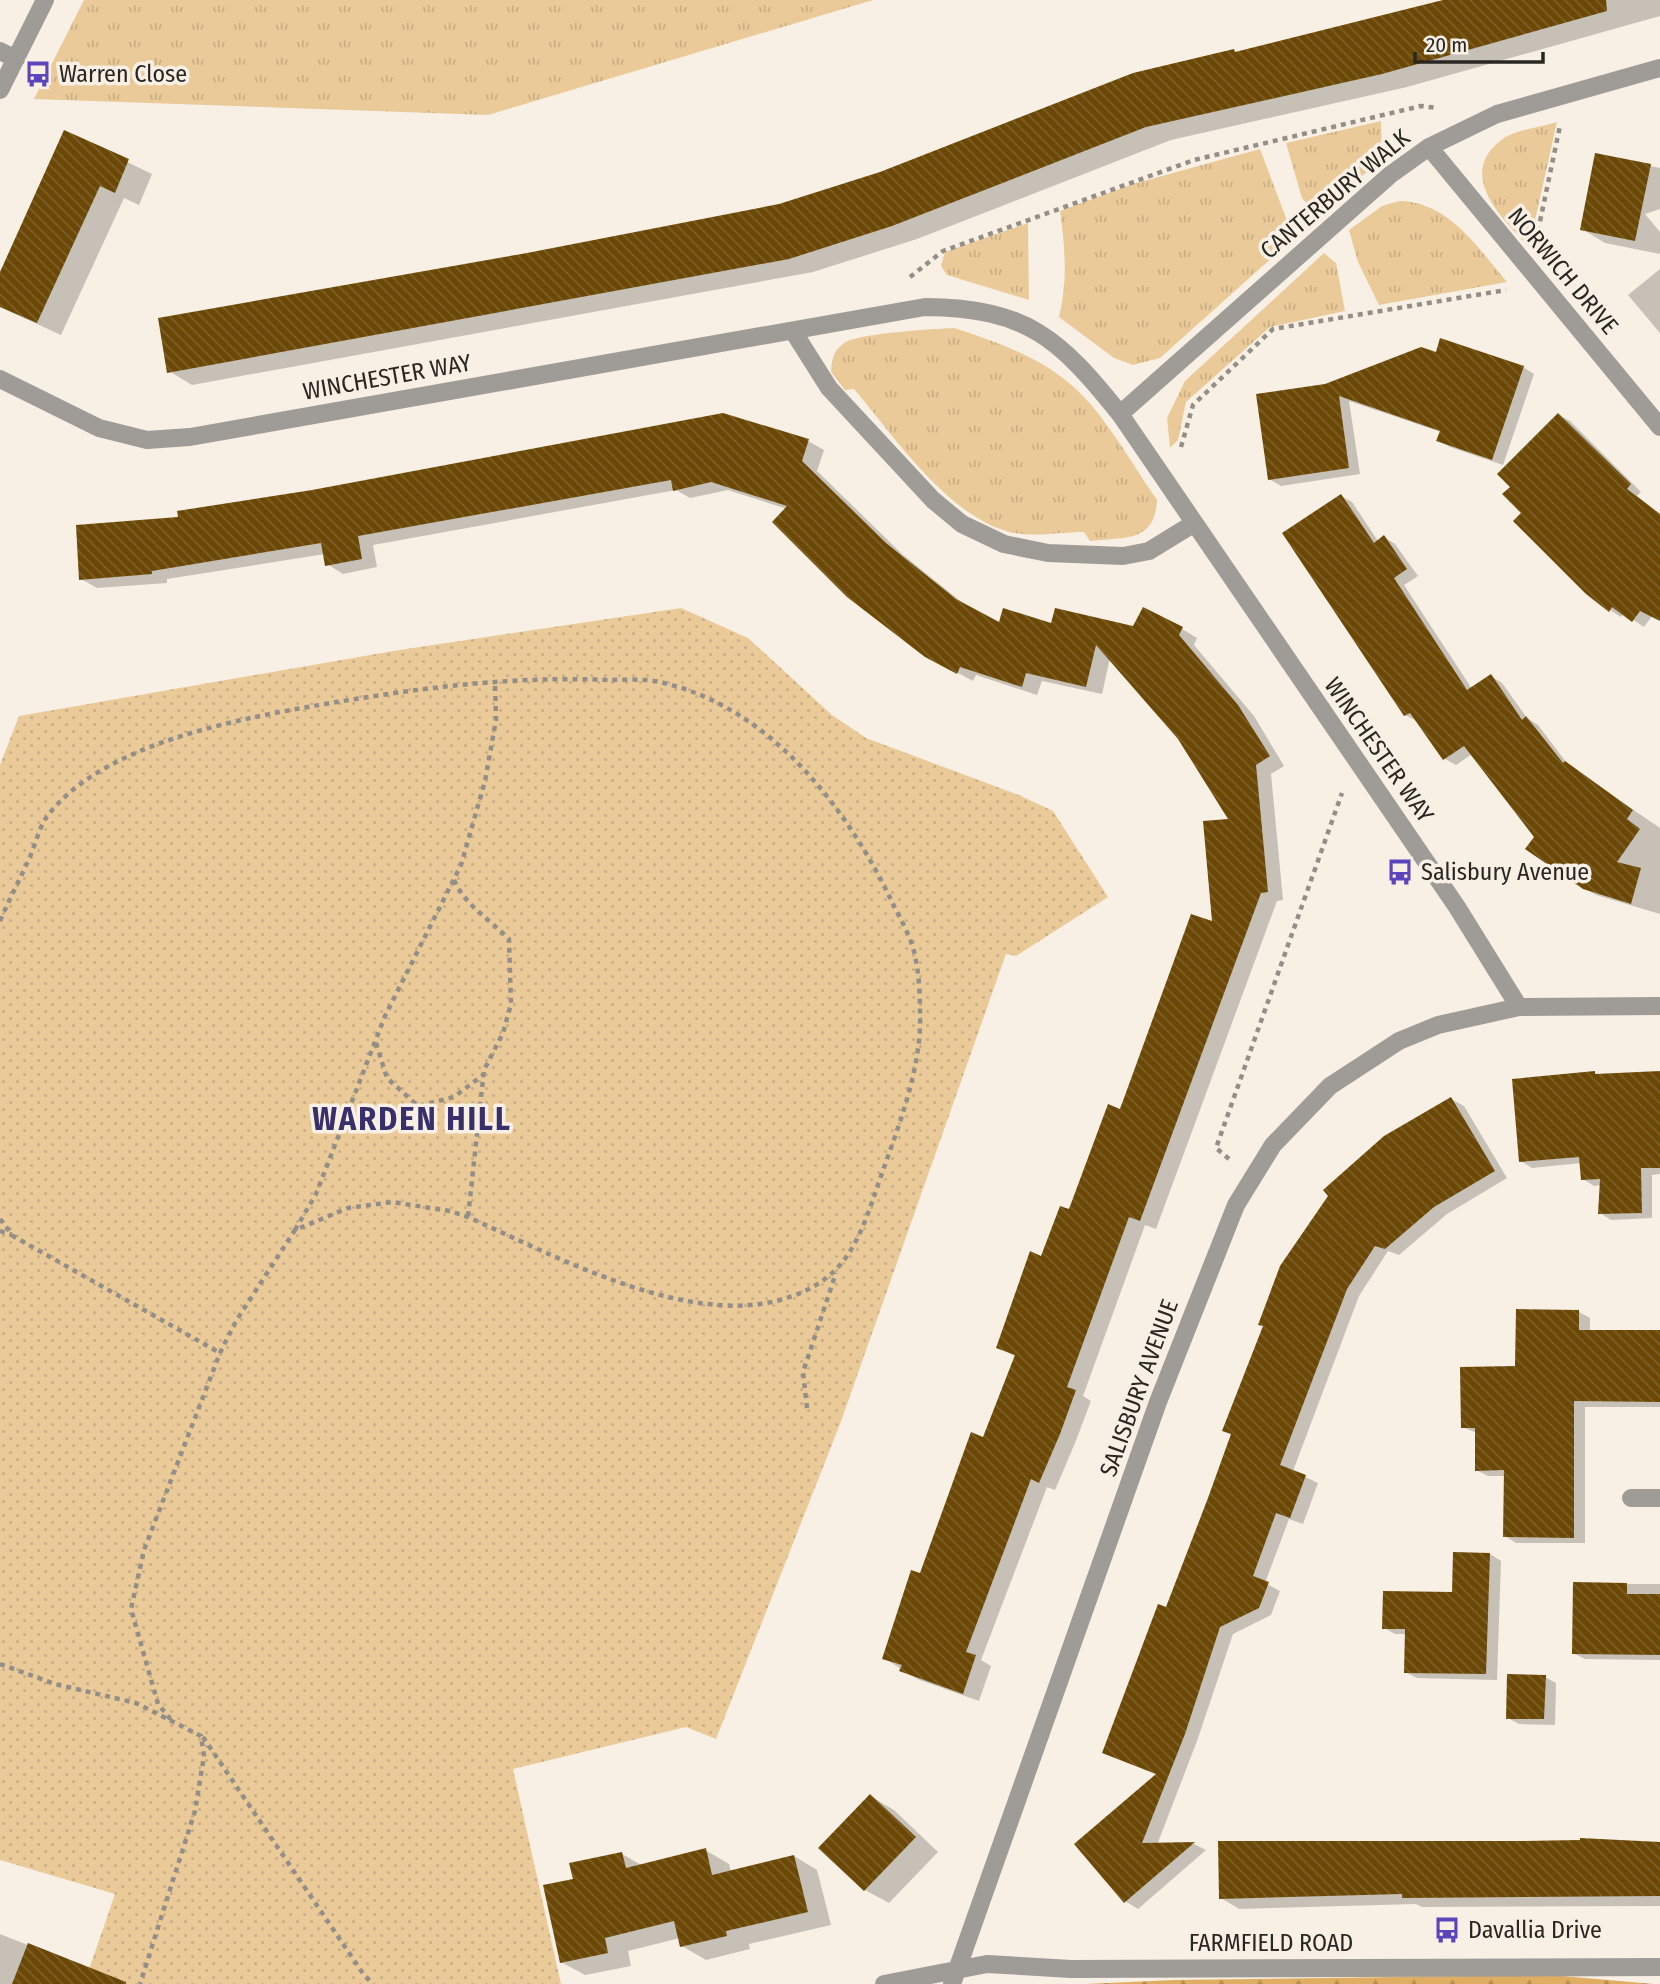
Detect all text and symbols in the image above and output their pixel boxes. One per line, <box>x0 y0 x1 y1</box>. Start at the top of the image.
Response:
scale bar <box>1415 21 1543 65</box>
text: 20 m <box>1426 32 1467 58</box>
bus stop icon: Warren Close <box>23 59 53 89</box>
place label: Warren Close <box>59 60 187 88</box>
street label: CANTERBURY WALK <box>1255 123 1415 265</box>
street label: NORWICH DRIVE <box>1502 202 1624 340</box>
street label: WINCHESTER WAY <box>301 348 473 406</box>
street label: WINCHESTER WAY <box>1319 672 1439 828</box>
bus stop icon: Salisbury Avenue <box>1385 857 1415 887</box>
place label: Salisbury Avenue <box>1421 858 1589 886</box>
district label: WARDEN HILL <box>312 1100 512 1138</box>
street label: SALISBURY AVENUE <box>1094 1296 1184 1480</box>
bus stop icon: Davallia Drive <box>1432 1915 1462 1945</box>
place label: Davallia Drive <box>1468 1916 1602 1944</box>
street label: FARMFIELD ROAD <box>1189 1929 1353 1957</box>

